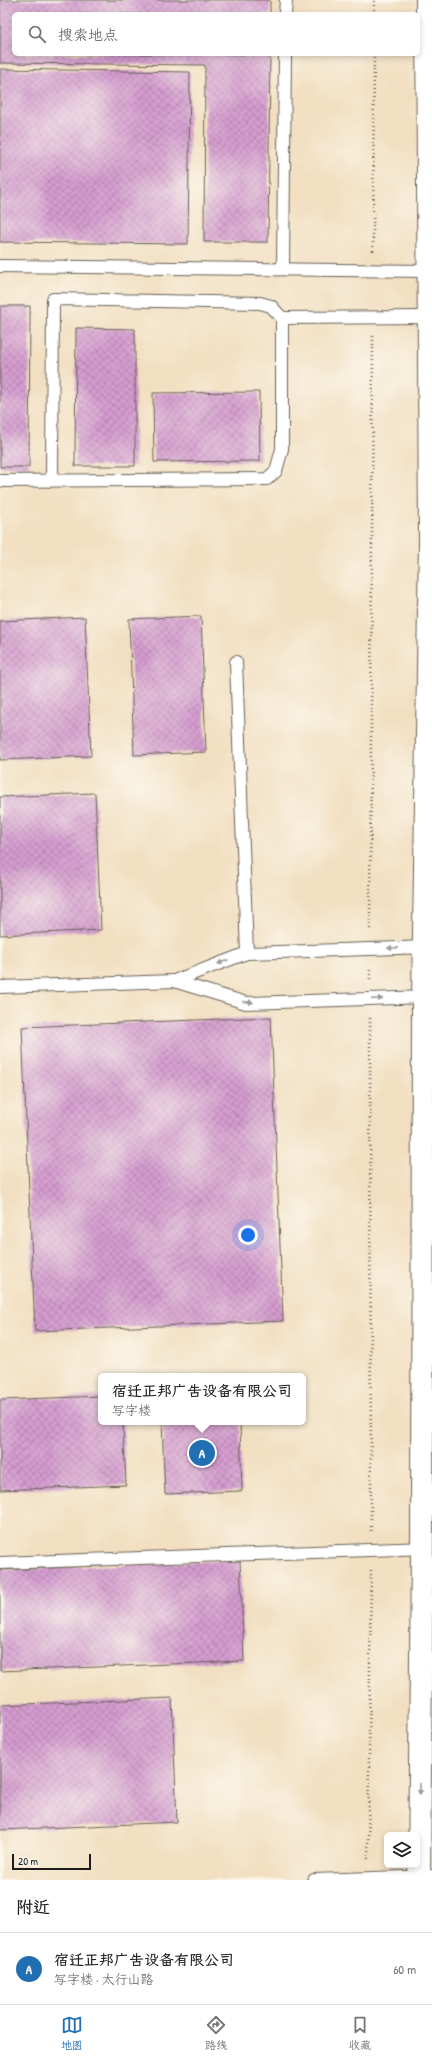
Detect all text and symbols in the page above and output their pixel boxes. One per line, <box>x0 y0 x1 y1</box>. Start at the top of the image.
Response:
search box <box>12 12 420 56</box>
icon: search <box>26 23 48 45</box>
text: 搜索地点 <box>58 24 118 45</box>
one-way arrow <box>386 945 399 951</box>
one-way arrow <box>216 959 228 965</box>
one-way arrow <box>371 996 384 1002</box>
one-way arrow <box>242 999 254 1006</box>
your location <box>238 1225 258 1245</box>
popup <box>98 1373 306 1425</box>
text: 宿迁正邦广告设备有限公司 <box>112 1380 292 1401</box>
text: 写字楼 <box>112 1401 151 1419</box>
pin: A <box>189 1438 215 1468</box>
one-way arrow <box>417 1783 423 1796</box>
map controls <box>384 1832 420 1868</box>
button: layers <box>384 1832 420 1868</box>
scale bar <box>12 1852 91 1871</box>
text: 20 m <box>18 1854 38 1868</box>
text: 附近 <box>16 1895 50 1918</box>
text: 宿迁正邦广告设备有限公司 <box>54 1949 234 1970</box>
text: A <box>26 1960 32 1978</box>
text: 60 m <box>393 1960 416 1978</box>
text: 写字楼 · 太行山路 <box>54 1970 154 1988</box>
tab: 地图 <box>61 2014 83 2052</box>
tab: 路线 <box>205 2014 227 2052</box>
tab: 收藏 <box>349 2014 371 2052</box>

